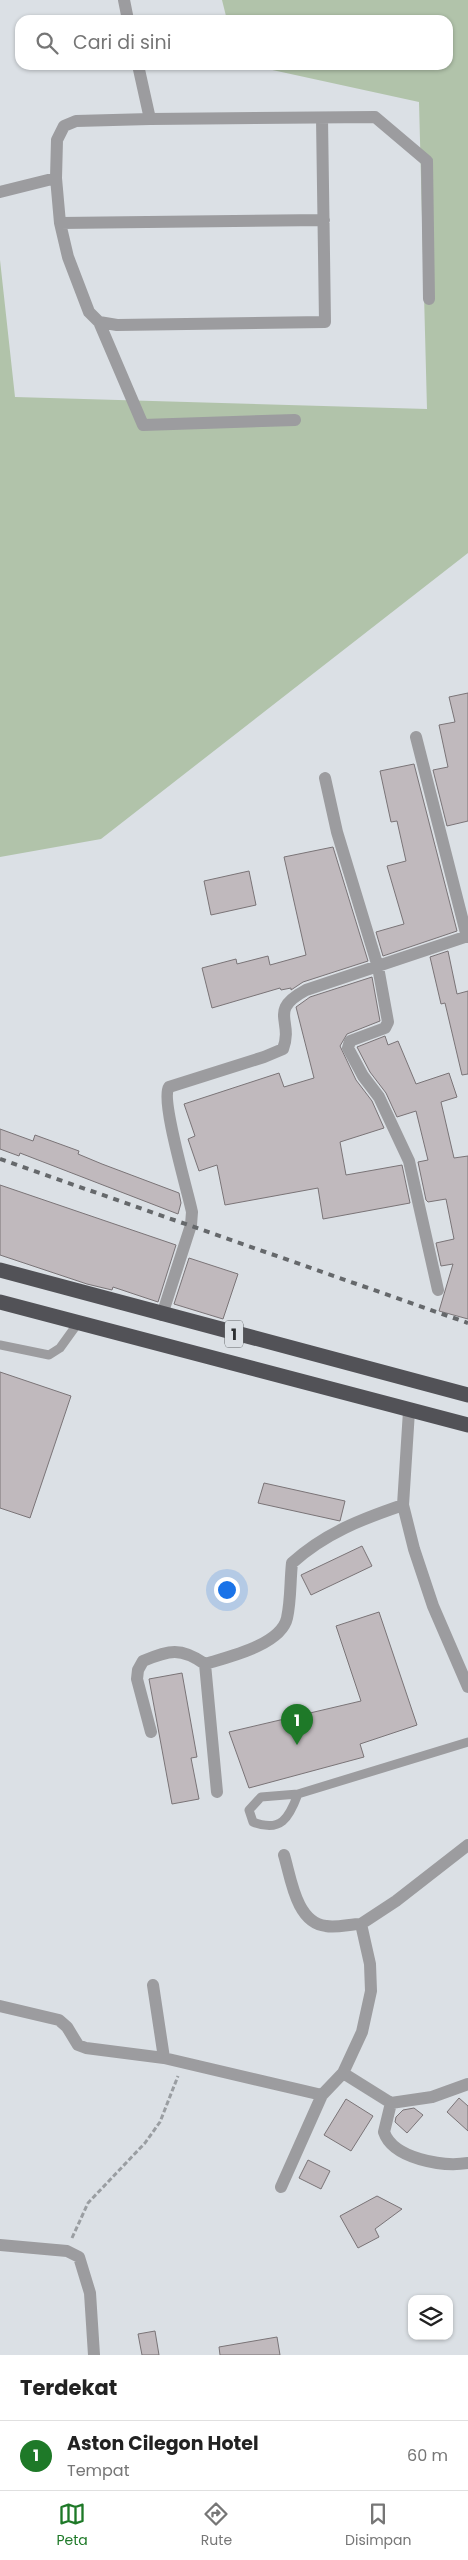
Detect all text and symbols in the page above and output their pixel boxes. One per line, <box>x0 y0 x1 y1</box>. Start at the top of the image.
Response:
search box <box>15 15 453 70</box>
icon: search <box>33 29 61 57</box>
text: Cari di sini <box>73 29 171 56</box>
road number: 1 <box>225 1320 243 1348</box>
your location <box>214 1577 240 1603</box>
pin: 1 <box>281 1704 313 1745</box>
map controls <box>408 2295 453 2340</box>
button: layers <box>408 2295 453 2340</box>
text: Terdekat <box>20 2373 117 2402</box>
text: Aston Cilegon Hotel <box>67 2430 259 2457</box>
text: 1 <box>33 2444 39 2467</box>
text: 60 m <box>407 2444 448 2467</box>
text: Tempat <box>67 2459 130 2482</box>
tab: Peta <box>56 2500 88 2551</box>
tab: Rute <box>201 2500 232 2551</box>
tab: Disimpan <box>345 2500 411 2551</box>

